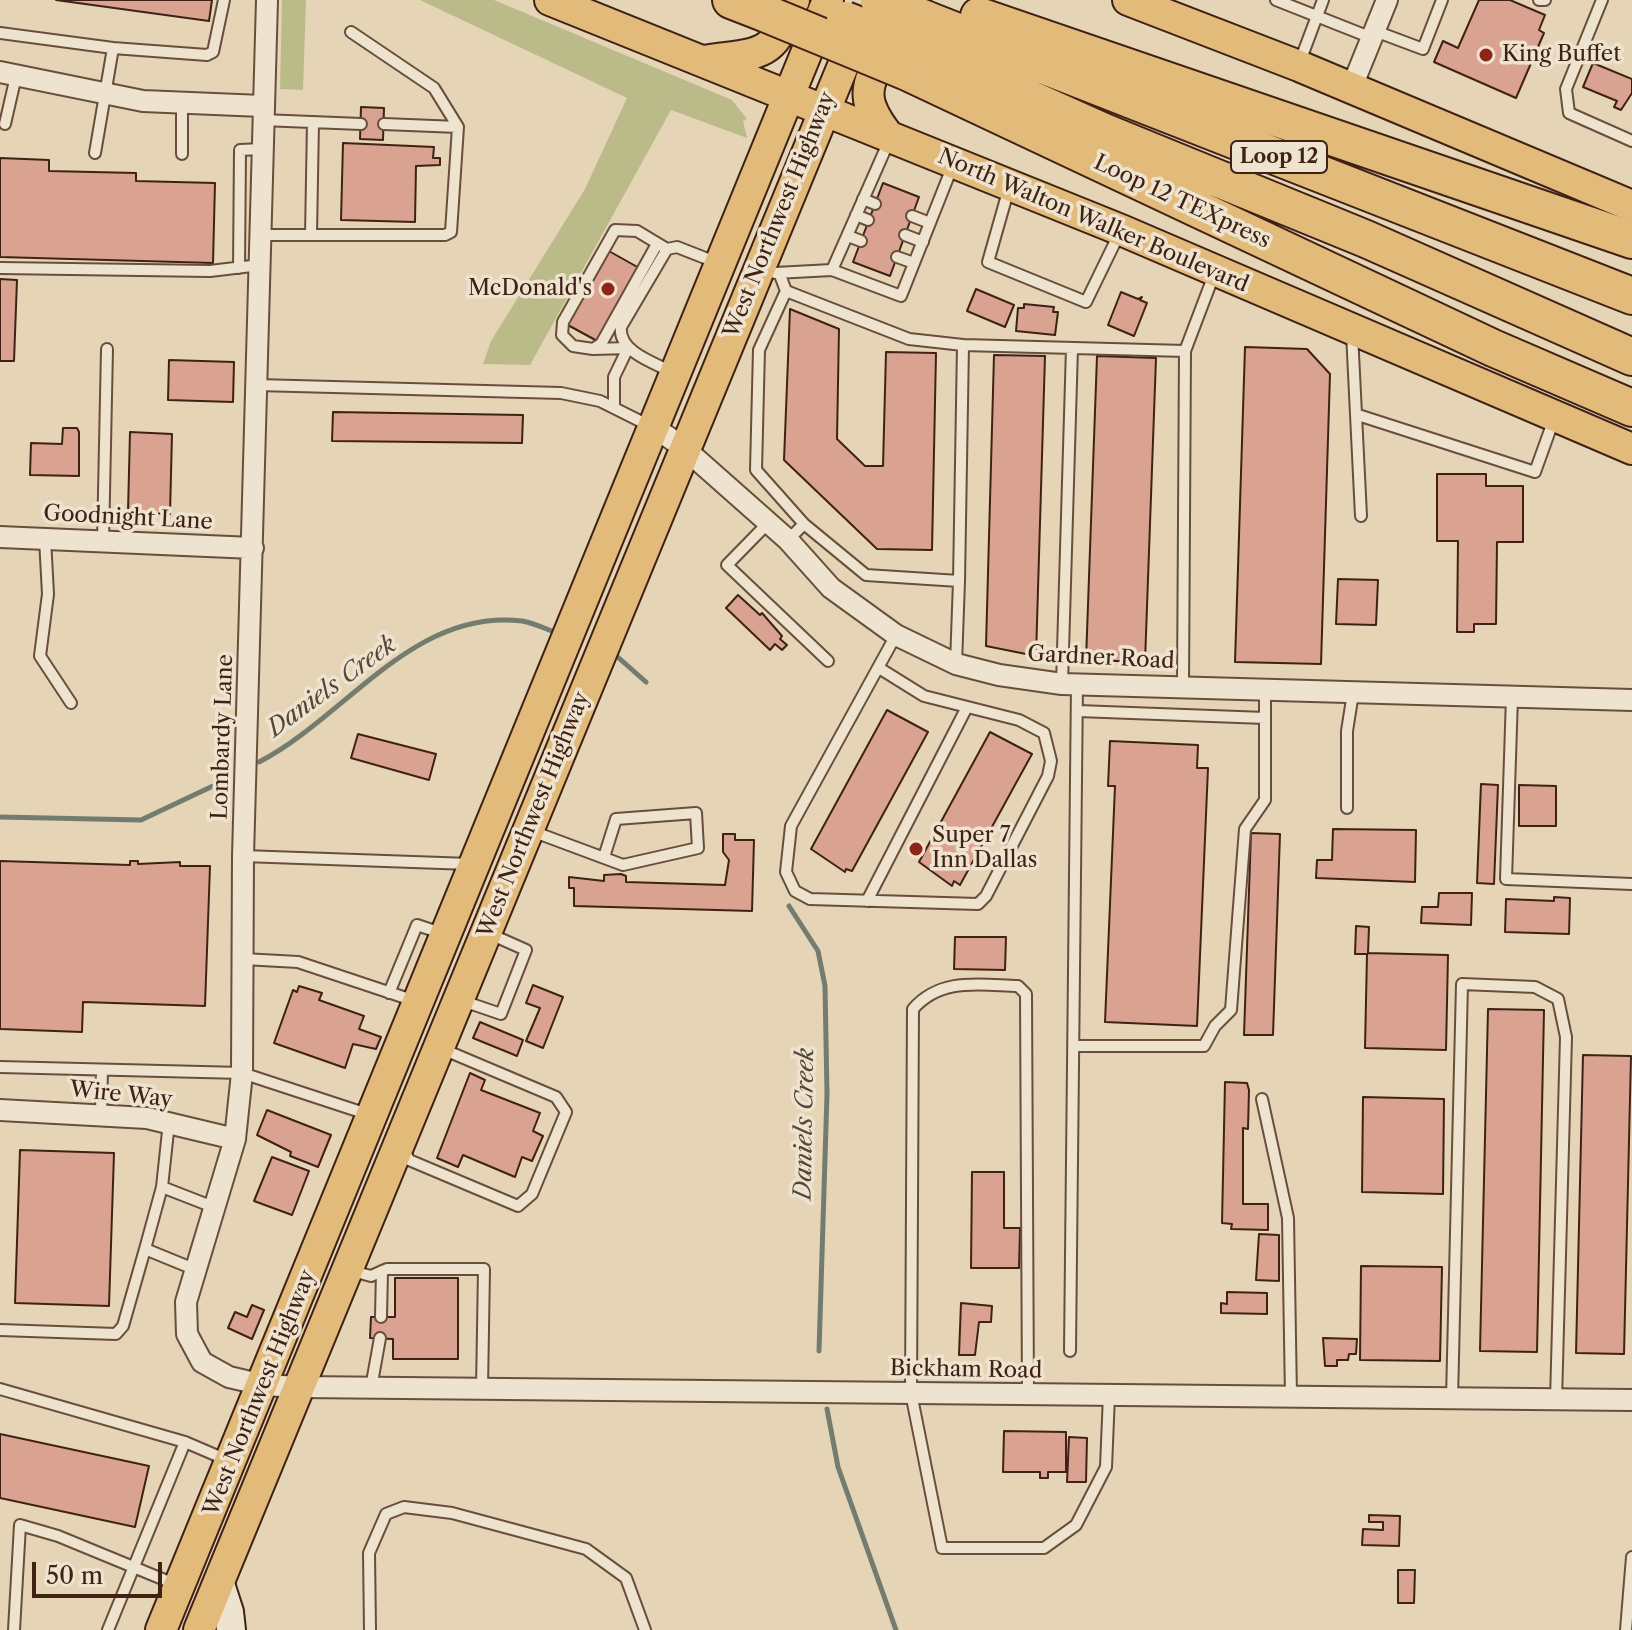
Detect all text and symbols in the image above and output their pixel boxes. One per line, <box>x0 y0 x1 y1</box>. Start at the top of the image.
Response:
place label: King Buffet <box>1502 42 1621 68</box>
marker: King Buffet <box>1477 46 1495 64</box>
street label: West Northwest Highway <box>718 88 842 342</box>
road number: Loop 12 <box>1231 141 1327 173</box>
street label: North Walton Walker Boulevard <box>934 143 1252 299</box>
street label: Loop 12 TEXpress <box>1090 150 1274 254</box>
place label: McDonald's <box>468 276 592 302</box>
marker: McDonald's <box>599 280 617 298</box>
street label: Goodnight Lane <box>43 500 213 536</box>
water label: Daniels Creek <box>262 631 402 743</box>
street label: Gardner Road <box>1027 641 1175 675</box>
street label: Lombardy Lane <box>207 654 239 820</box>
street label: West Northwest Highway <box>472 688 596 942</box>
place label: Super 7 Inn Dallas <box>932 823 1037 874</box>
marker: Super 7 Inn Dallas <box>907 840 925 858</box>
water label: Daniels Creek <box>789 1048 821 1200</box>
street label: Wire Way <box>68 1076 174 1114</box>
street label: West Northwest Highway <box>198 1266 322 1520</box>
street label: Bickham Road <box>890 1355 1042 1385</box>
scale bar <box>36 1546 166 1596</box>
text: 50 m <box>46 1561 103 1590</box>

